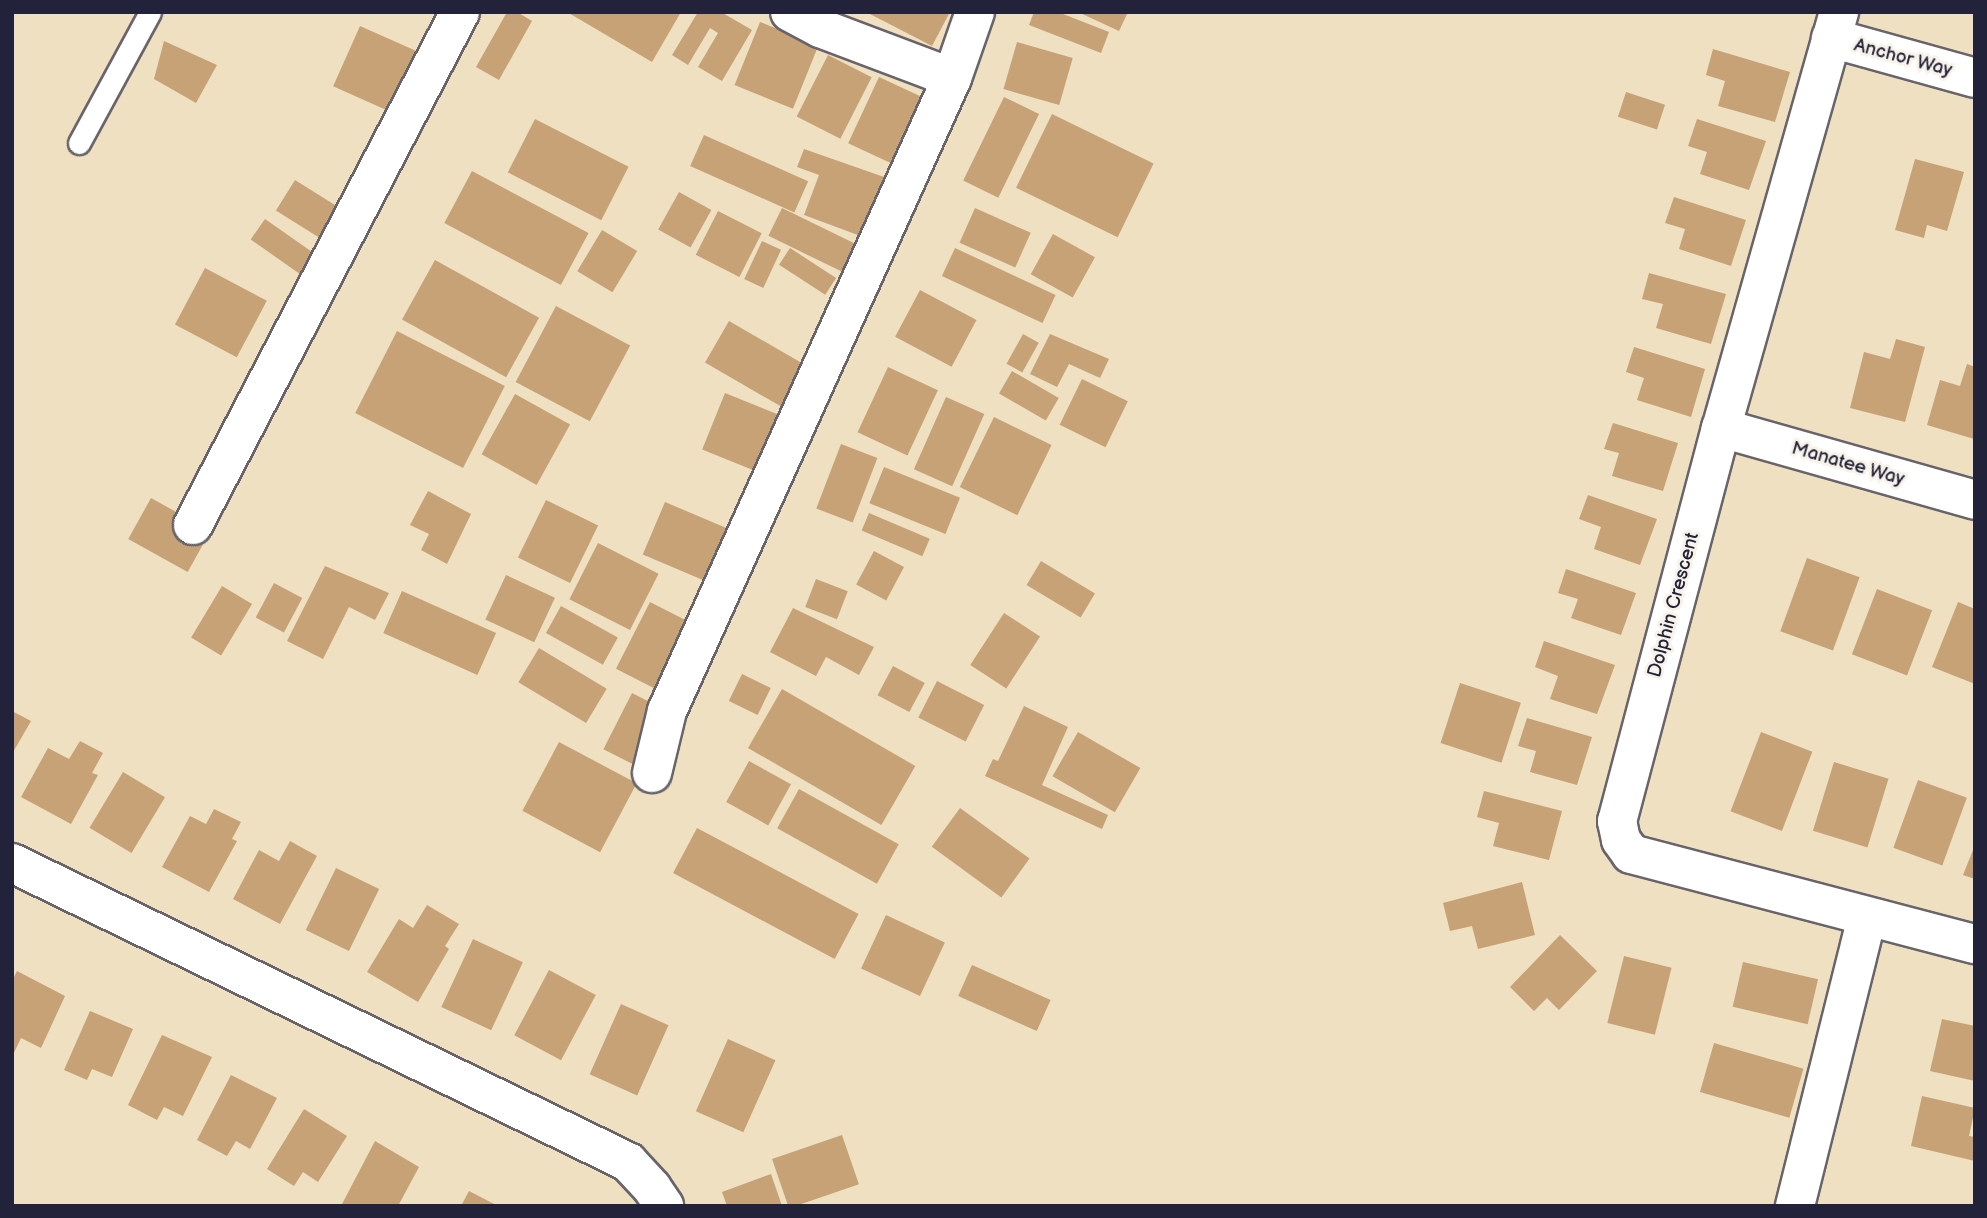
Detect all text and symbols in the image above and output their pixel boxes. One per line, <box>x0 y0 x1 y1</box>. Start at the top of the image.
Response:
street label: Anchor Way <box>1851 34 1955 82</box>
street label: Manatee Way <box>1789 437 1907 491</box>
street label: Dolphin Crescent <box>1644 530 1704 680</box>

